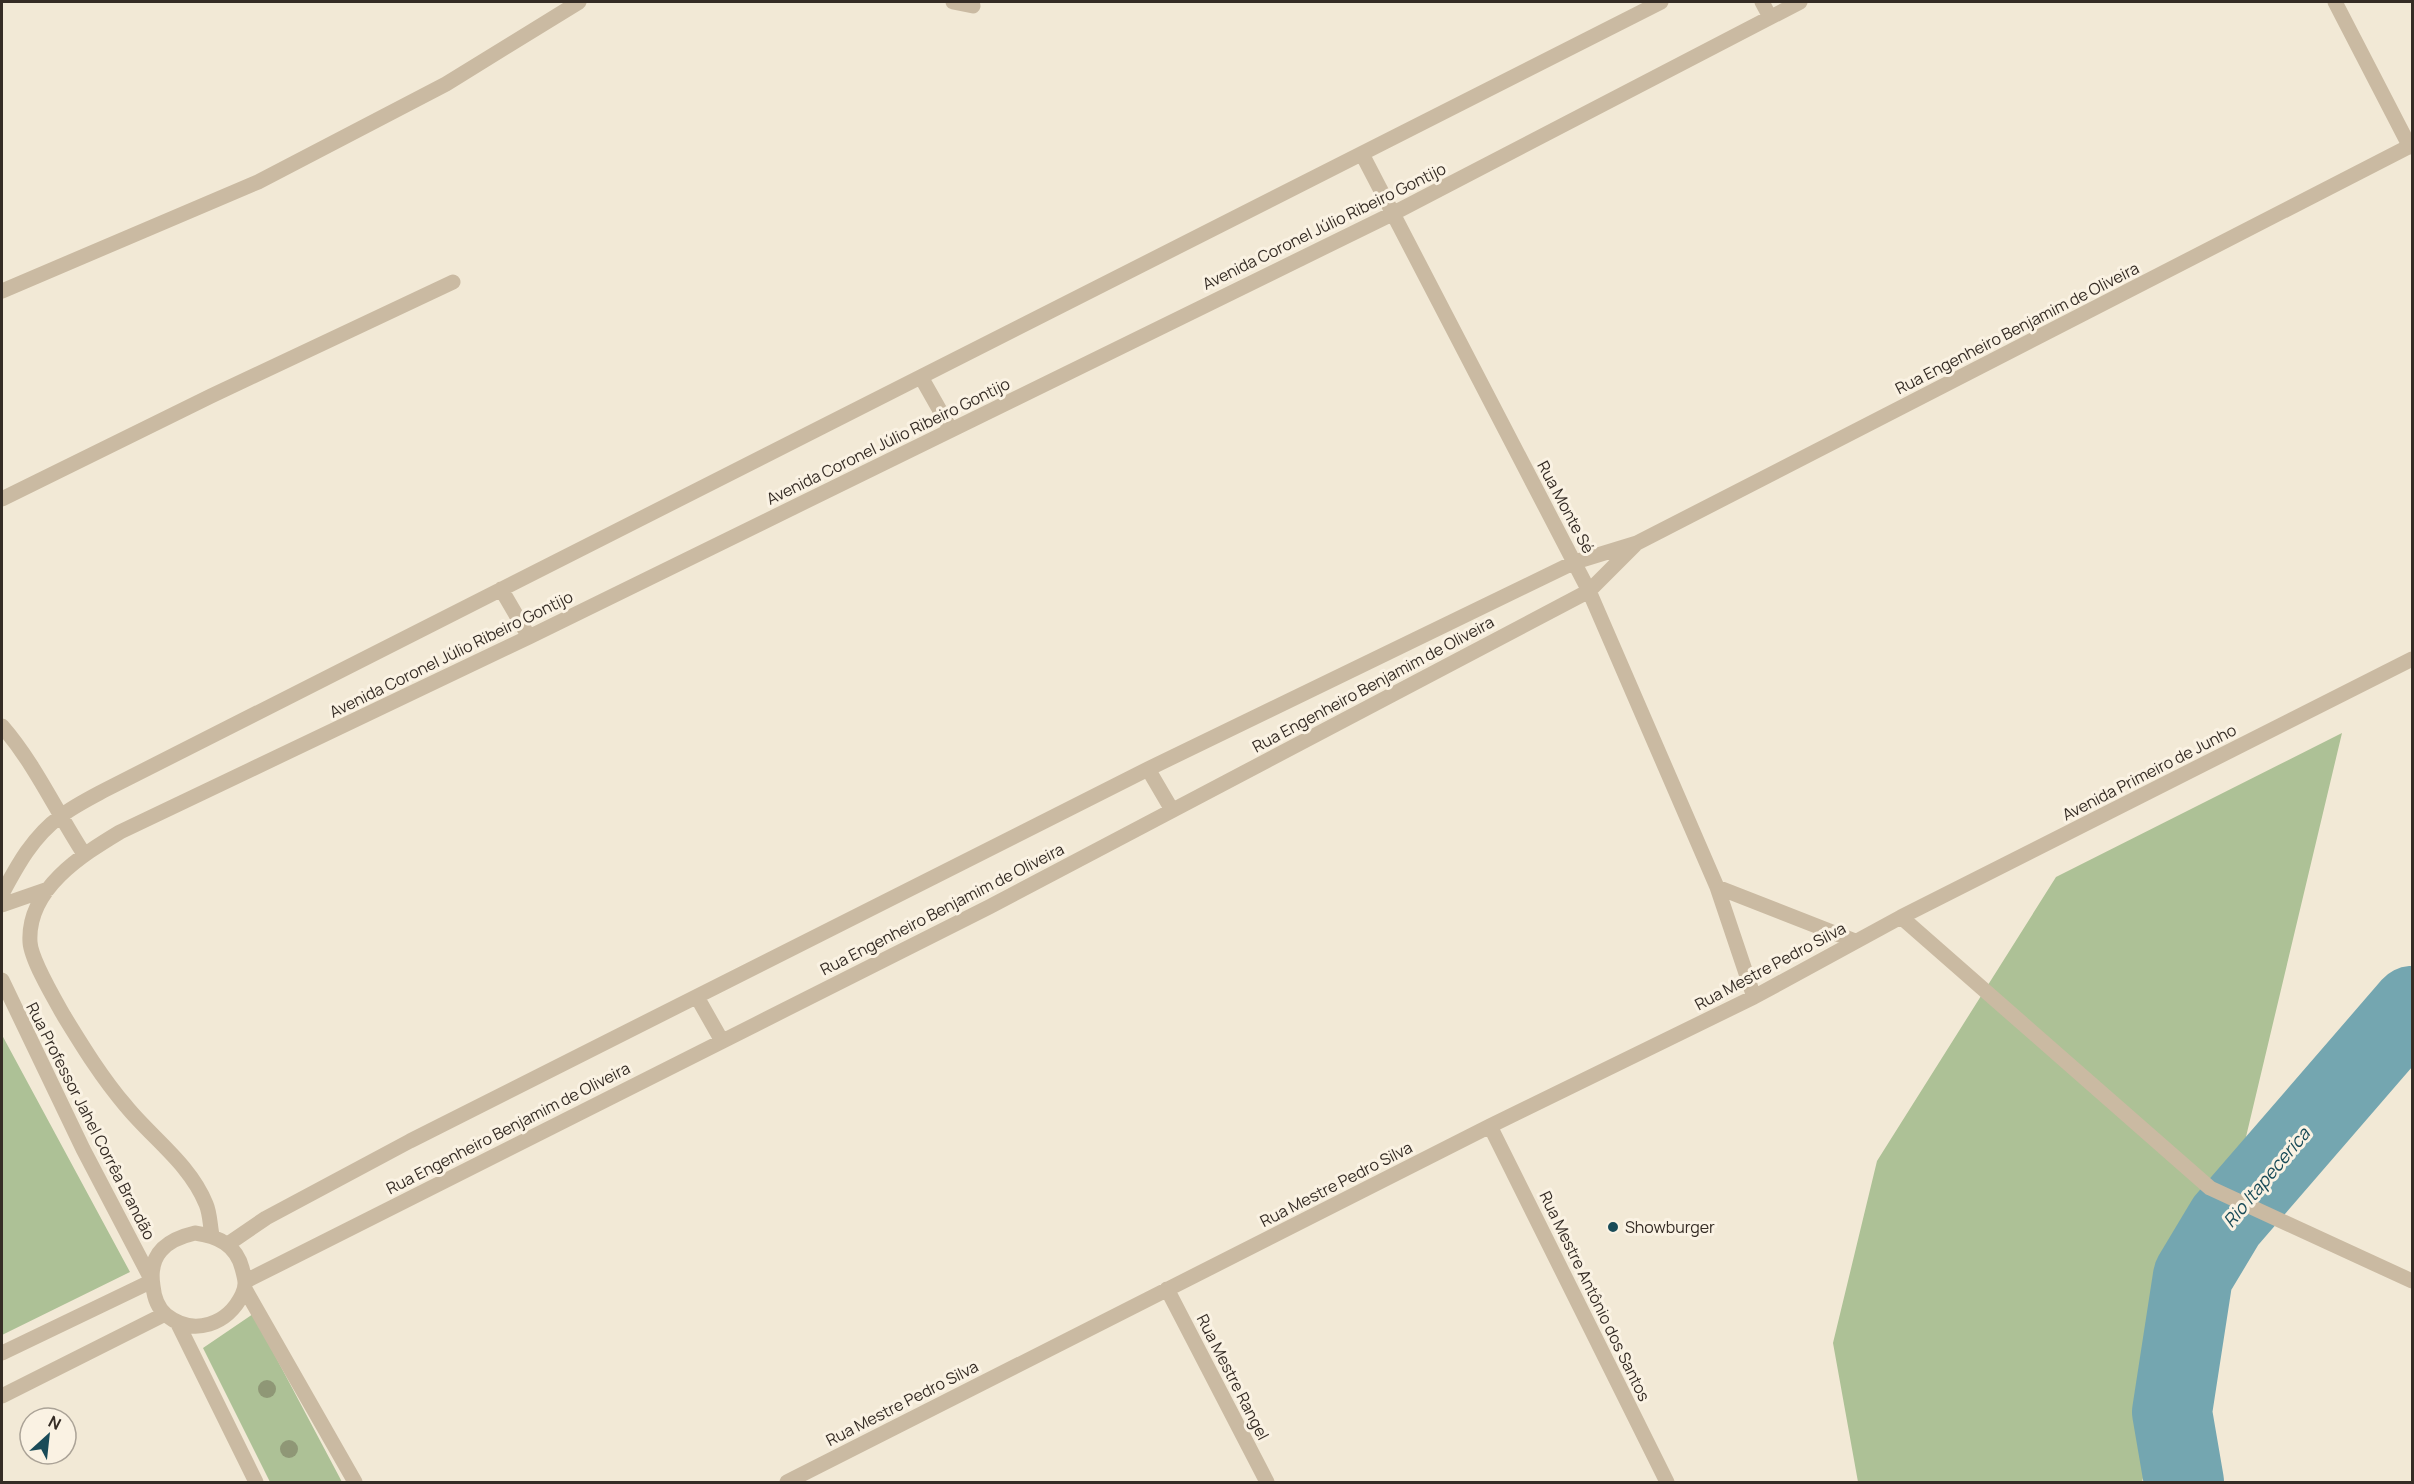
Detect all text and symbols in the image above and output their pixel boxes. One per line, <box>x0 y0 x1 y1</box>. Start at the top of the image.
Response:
street label: Avenida Coronel Júlio Ribeiro Gontijo <box>1199 157 1449 295</box>
street label: Rua Engenheiro Benjamim de Oliveira <box>1891 257 2143 399</box>
street label: Avenida Coronel Júlio Ribeiro Gontijo <box>763 372 1013 510</box>
street label: Rua Monte Sé <box>1532 457 1600 557</box>
street label: Avenida Coronel Júlio Ribeiro Gontijo <box>326 585 576 723</box>
street label: Rua Engenheiro Benjamim de Oliveira <box>1248 611 1498 757</box>
street label: Avenida Primeiro de Junho <box>2058 718 2240 826</box>
street label: Rua Engenheiro Benjamim de Oliveira <box>816 838 1068 980</box>
street label: Rua Mestre Pedro Silva <box>1691 917 1849 1015</box>
street label: Rua Professor Jahel Corrêa Brandão <box>21 999 161 1243</box>
street label: Rua Engenheiro Benjamim de Oliveira <box>382 1057 634 1199</box>
water label: Rio Itapecerica <box>2217 1121 2315 1232</box>
street label: Rua Mestre Pedro Silva <box>1256 1136 1416 1232</box>
street label: Rua Mestre Antônio dos Santos <box>1534 1187 1656 1405</box>
place label: Showburger <box>1625 1216 1715 1238</box>
marker: Showburger <box>1606 1220 1620 1234</box>
street label: Rua Mestre Rangel <box>1192 1310 1274 1444</box>
street label: Rua Mestre Pedro Silva <box>822 1355 982 1451</box>
north arrow <box>18 1406 78 1466</box>
text: N <box>45 1410 65 1435</box>

